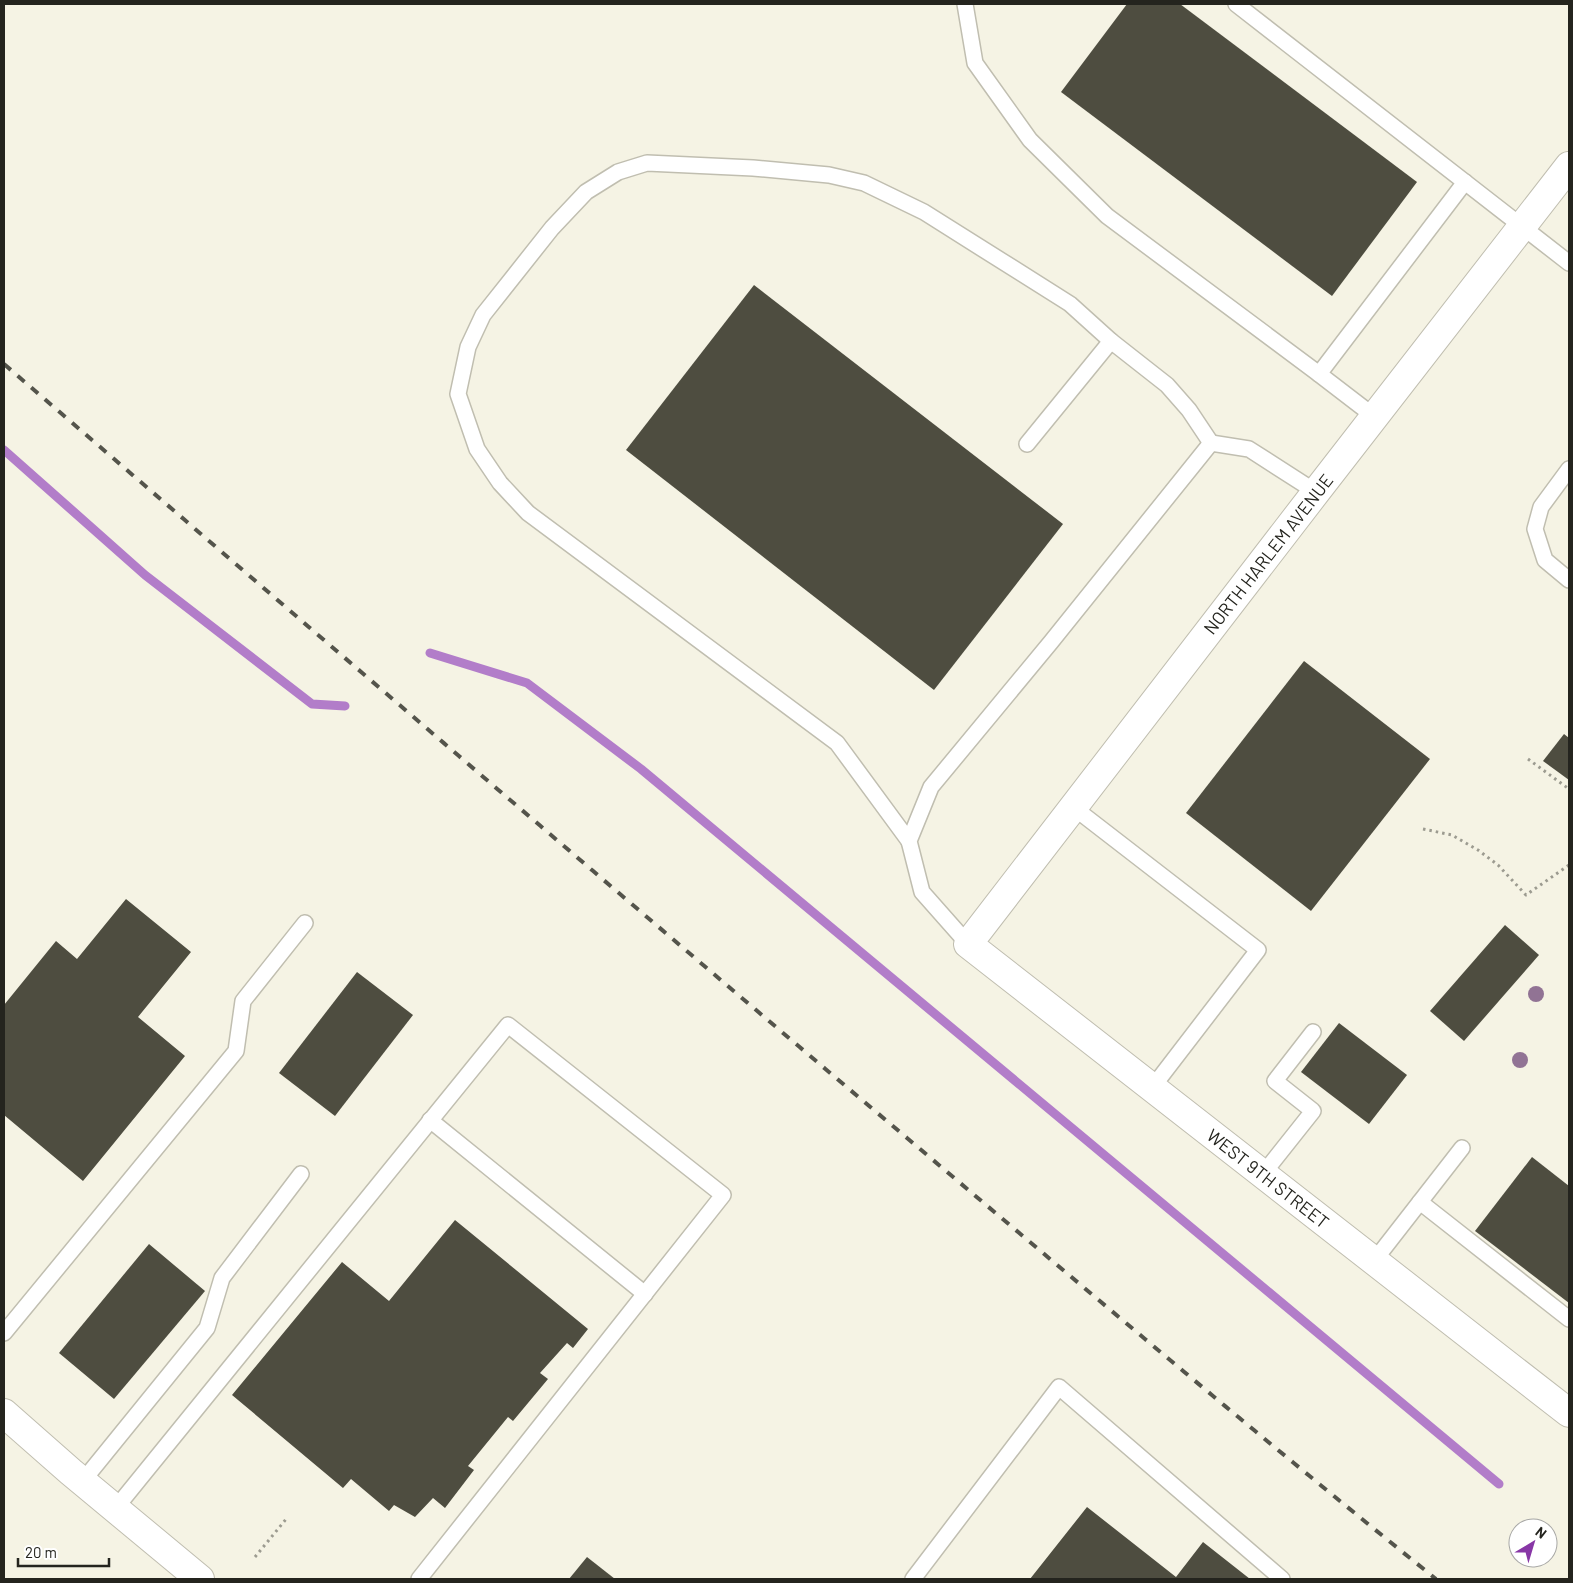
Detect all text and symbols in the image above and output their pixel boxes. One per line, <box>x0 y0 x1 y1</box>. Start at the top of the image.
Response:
street label: NORTH HARLEM AVENUE <box>1199 469 1337 639</box>
street label: WEST 9TH STREET <box>1203 1124 1334 1233</box>
north arrow <box>1508 1518 1558 1568</box>
text: N <box>1532 1523 1550 1542</box>
scale bar <box>18 1536 109 1568</box>
text: 20 m <box>25 1543 57 1561</box>

